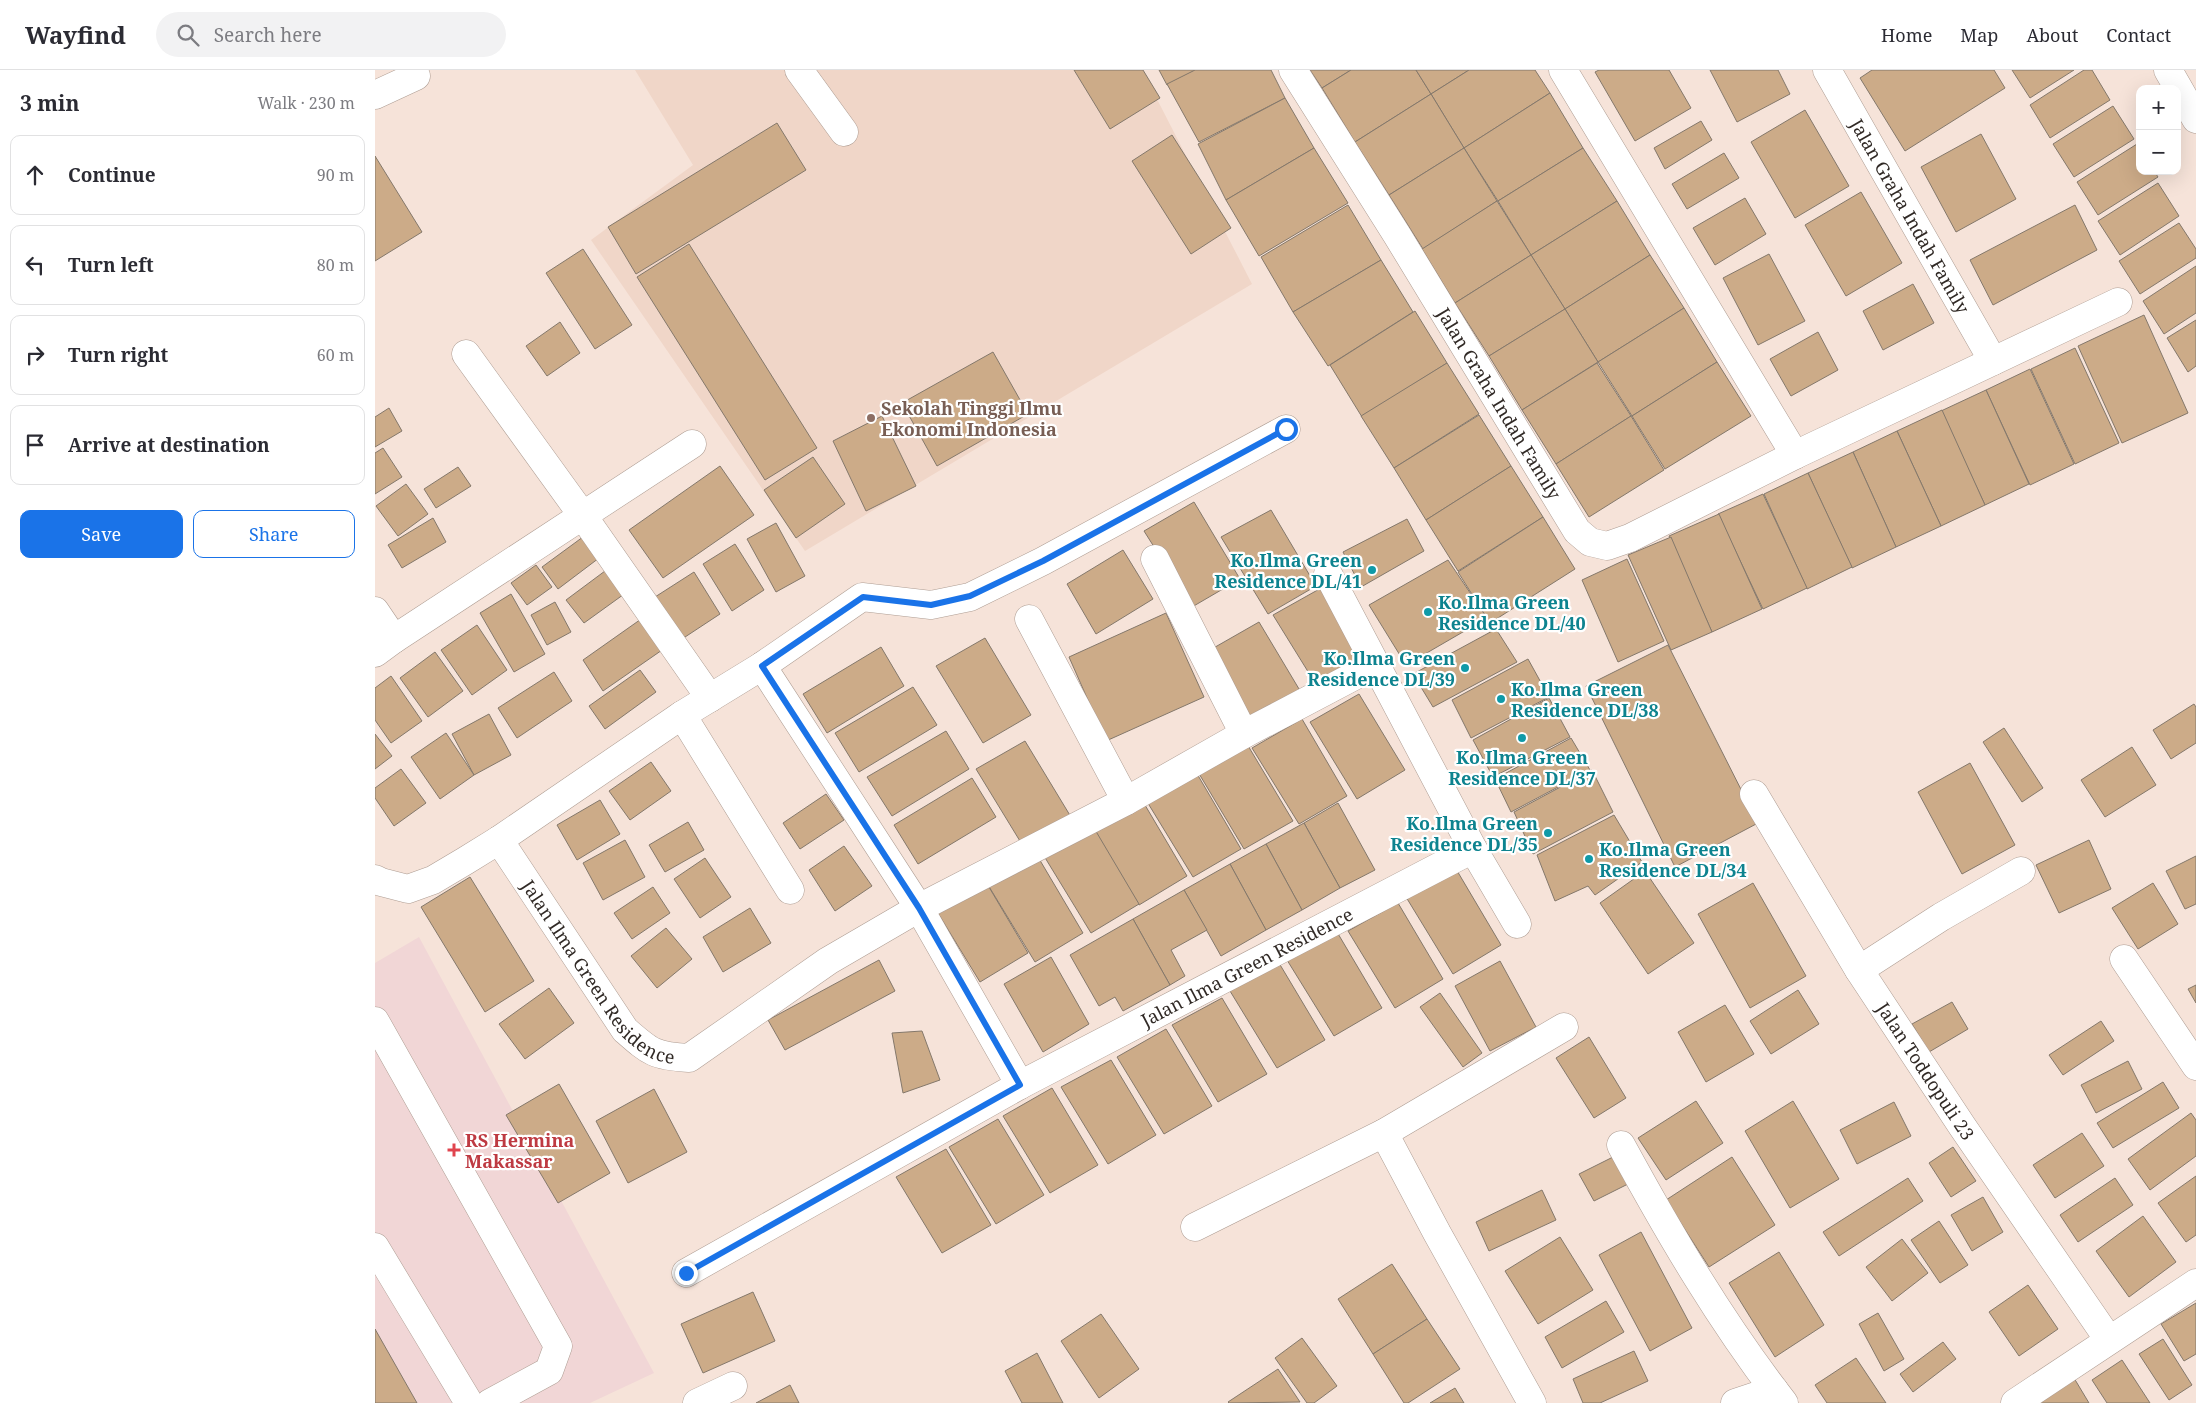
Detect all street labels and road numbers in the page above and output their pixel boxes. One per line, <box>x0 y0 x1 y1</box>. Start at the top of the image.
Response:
street label: Jalan Graha Indah Family <box>1845 113 1976 318</box>
street label: Jalan Graha Indah Family <box>1431 302 1567 504</box>
street label: Jalan Ilma Green Residence <box>516 874 676 1069</box>
street label: Jalan Ilma Green Residence <box>1136 902 1357 1032</box>
street label: Jalan Toddopuli 23 <box>1871 997 1980 1145</box>

